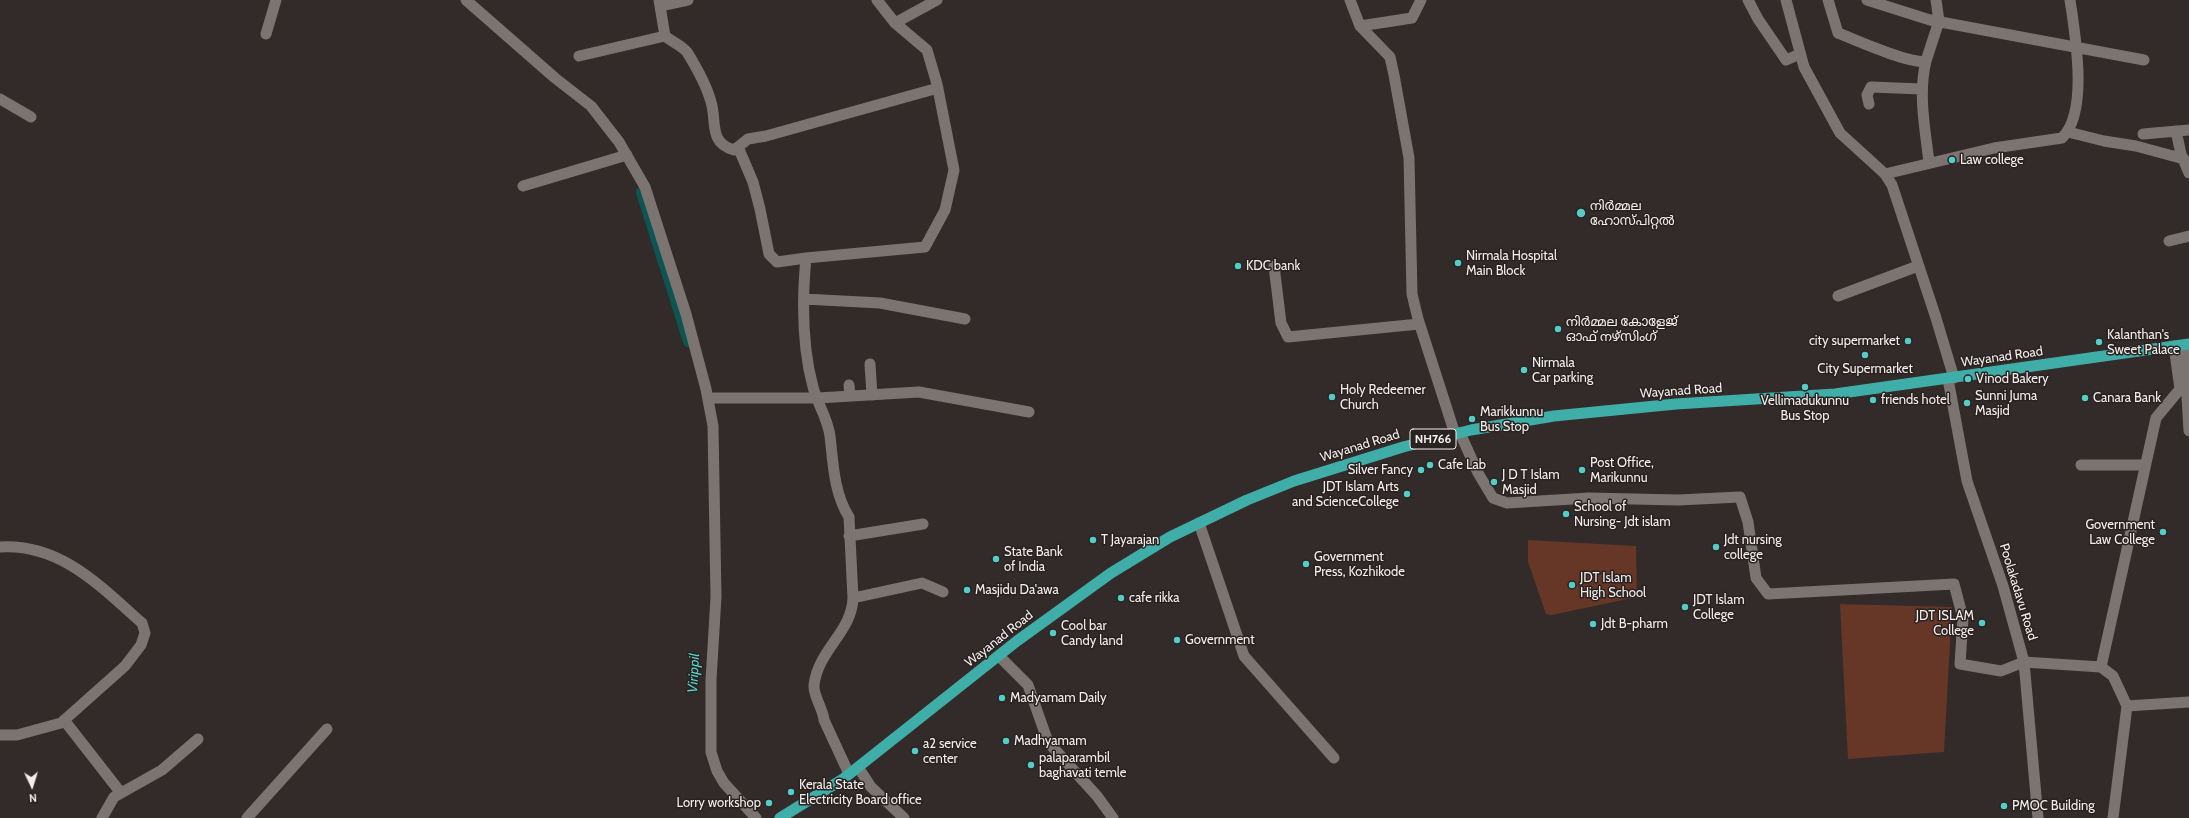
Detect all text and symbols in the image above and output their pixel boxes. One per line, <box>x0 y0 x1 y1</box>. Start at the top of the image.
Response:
place label: Law college <box>1960 152 2024 168</box>
marker: Law college <box>1947 155 1957 165</box>
place label: നിർമ്മല ഹോസ്പിറ്റൽ <box>1590 198 1675 229</box>
marker: നിർമ്മല ഹോസ്പിറ്റൽ <box>1575 207 1587 219</box>
place label: Nirmala Hospital Main Block <box>1466 248 1557 279</box>
place label: KDC bank <box>1246 258 1300 274</box>
marker: Nirmala Hospital Main Block <box>1453 258 1463 268</box>
marker: KDC bank <box>1233 261 1243 271</box>
place label: നിർമ്മല കോളേജ് ഓഫ് നഴ്സിംഗ് <box>1566 314 1678 345</box>
marker: നിർമ്മല കോളേജ് ഓഫ് നഴ്സിംഗ് <box>1553 324 1563 334</box>
place label: Kalanthan's Sweet Palace <box>2107 327 2180 358</box>
place label: city supermarket <box>1809 333 1900 349</box>
marker: city supermarket <box>1903 336 1913 346</box>
marker: Kalanthan's Sweet Palace <box>2094 337 2104 347</box>
street label: Wayanad Road <box>1960 344 2044 370</box>
marker: City Supermarket <box>1860 350 1870 360</box>
place label: Nirmala Car parking <box>1532 355 1593 386</box>
place label: City Supermarket <box>1817 361 1913 377</box>
marker: Nirmala Car parking <box>1519 365 1529 375</box>
place label: Vinod Bakery <box>1976 371 2049 387</box>
marker: Vinod Bakery <box>1963 374 1973 384</box>
street label: Wayanad Road <box>1639 380 1723 402</box>
place label: Holy Redeemer Church <box>1340 382 1426 413</box>
marker: Vellimadukunnu Bus Stop <box>1800 382 1810 392</box>
place label: Sunni Juma Masjid <box>1975 388 2037 419</box>
place label: Canara Bank <box>2093 390 2161 406</box>
marker: Holy Redeemer Church <box>1327 392 1337 402</box>
place label: friends hotel <box>1881 392 1950 408</box>
place label: Vellimadukunnu Bus Stop <box>1761 393 1849 424</box>
marker: Canara Bank <box>2080 393 2090 403</box>
marker: friends hotel <box>1868 395 1878 405</box>
marker: Sunni Juma Masjid <box>1962 398 1972 408</box>
place label: Marikkunnu Bus Stop <box>1480 404 1543 435</box>
marker: Marikkunnu Bus Stop <box>1467 414 1477 424</box>
street label: Wayanad Road <box>1318 427 1402 465</box>
road number: NH766 <box>1410 429 1456 449</box>
place label: Post Office, Marikunnu <box>1590 455 1654 486</box>
place label: Cafe Lab <box>1438 457 1486 473</box>
marker: Cafe Lab <box>1425 460 1435 470</box>
place label: Silver Fancy <box>1348 462 1413 478</box>
marker: Silver Fancy <box>1416 465 1426 475</box>
marker: Post Office, Marikunnu <box>1577 465 1587 475</box>
place label: J D T Islam Masjid <box>1502 467 1560 498</box>
marker: J D T Islam Masjid <box>1489 477 1499 487</box>
place label: JDT Islam Arts and ScienceCollege <box>1292 479 1399 510</box>
marker: JDT Islam Arts and ScienceCollege <box>1402 489 1412 499</box>
place label: School of Nursing- Jdt islam <box>1574 499 1671 530</box>
marker: School of Nursing- Jdt islam <box>1561 509 1571 519</box>
place label: Government Law College <box>2085 517 2155 548</box>
marker: Government Law College <box>2158 527 2168 537</box>
place label: T Jayarajan <box>1101 532 1159 548</box>
place label: Jdt nursing college <box>1724 532 1782 563</box>
marker: T Jayarajan <box>1088 535 1098 545</box>
marker: Jdt nursing college <box>1711 542 1721 552</box>
street label: Poolakadavu Road <box>1996 542 2040 642</box>
place label: State Bank of India <box>1004 544 1063 575</box>
place label: Government Press, Kozhikode <box>1314 549 1405 580</box>
marker: State Bank of India <box>991 554 1001 564</box>
marker: Government Press, Kozhikode <box>1301 559 1311 569</box>
place label: JDT Islam High School <box>1580 570 1646 601</box>
marker: JDT Islam High School <box>1567 580 1577 590</box>
place label: Masjidu Da'awa <box>975 582 1059 598</box>
marker: Masjidu Da'awa <box>962 585 972 595</box>
place label: cafe rikka <box>1129 590 1180 606</box>
place label: JDT Islam College <box>1693 592 1745 623</box>
marker: cafe rikka <box>1116 593 1126 603</box>
marker: JDT Islam College <box>1680 602 1690 612</box>
street label: Wayanad Road <box>962 608 1036 670</box>
place label: JDT ISLAM College <box>1916 608 1974 639</box>
place label: Jdt B-pharm <box>1601 616 1668 632</box>
place label: Cool bar Candy land <box>1061 618 1123 649</box>
marker: JDT ISLAM College <box>1977 618 1987 628</box>
marker: Jdt B-pharm <box>1588 619 1598 629</box>
marker: Cool bar Candy land <box>1048 628 1058 638</box>
place label: Government <box>1185 632 1255 648</box>
marker: Government <box>1172 635 1182 645</box>
water label: Virippil <box>685 653 703 693</box>
place label: Madyamam Daily <box>1010 690 1107 706</box>
marker: Madyamam Daily <box>997 693 1007 703</box>
place label: Madhyamam <box>1014 733 1087 749</box>
place label: a2 service center <box>923 736 977 767</box>
marker: Madhyamam <box>1001 736 1011 746</box>
marker: a2 service center <box>910 746 920 756</box>
place label: palaparambil baghavati temle <box>1039 750 1127 781</box>
marker: palaparambil baghavati temle <box>1026 760 1036 770</box>
north arrow <box>12 766 52 806</box>
place label: Kerala State Electricity Board office <box>799 777 922 808</box>
marker: Kerala State Electricity Board office <box>786 787 796 797</box>
text: N <box>28 791 37 805</box>
place label: Lorry workshop <box>677 795 761 811</box>
marker: Lorry workshop <box>764 798 774 808</box>
place label: PMOC Building <box>2012 798 2095 814</box>
marker: PMOC Building <box>1999 801 2009 811</box>

